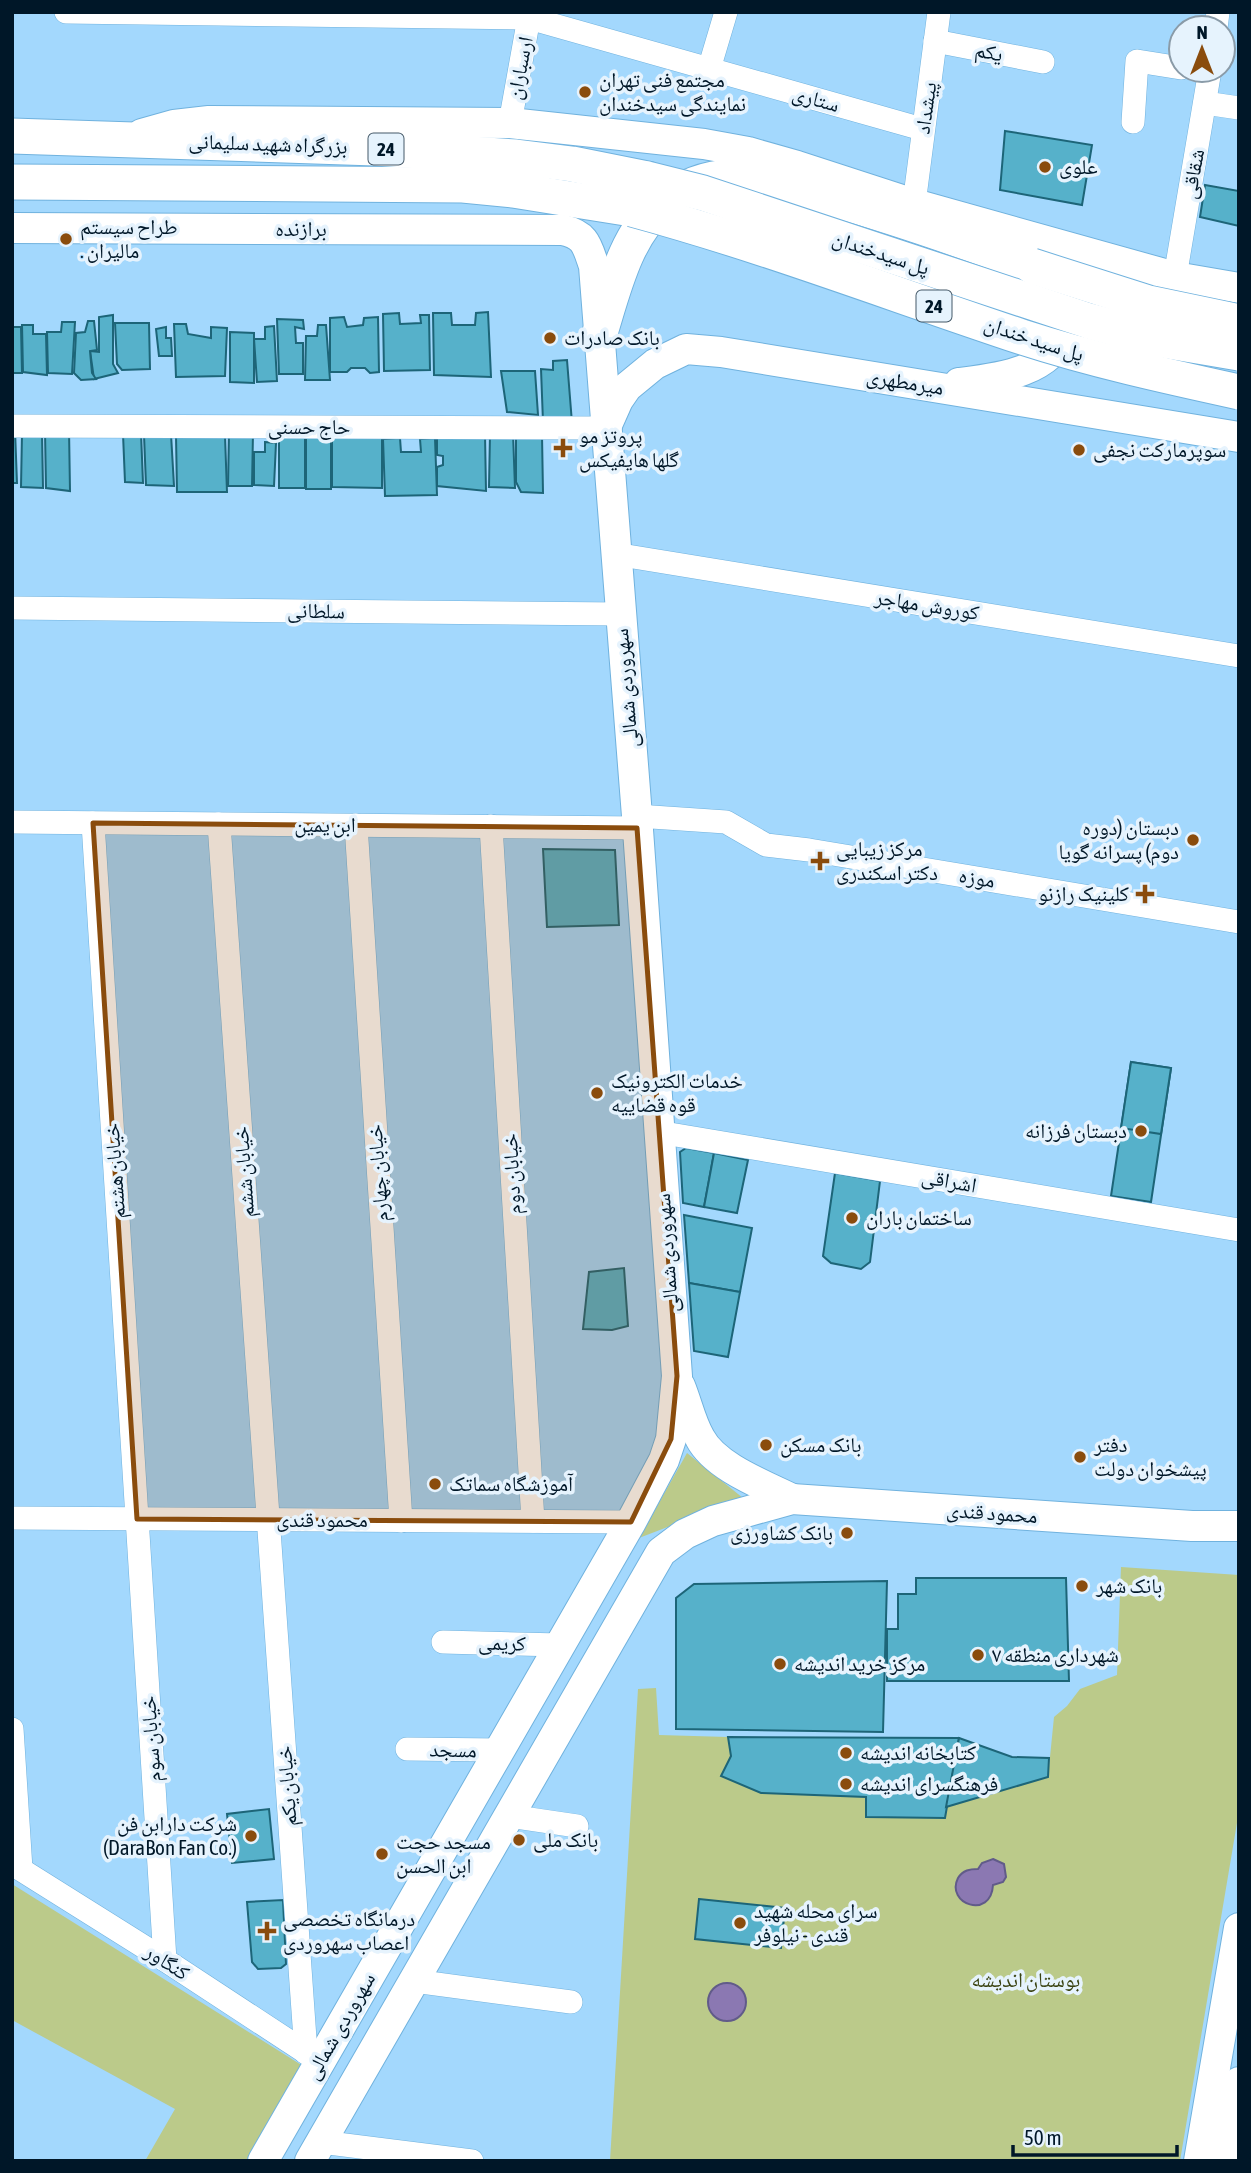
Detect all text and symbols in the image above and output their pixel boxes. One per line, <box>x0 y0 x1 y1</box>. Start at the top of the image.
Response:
north arrow <box>1167 14 1237 84</box>
text: N <box>1196 21 1208 43</box>
street label: ارسباران <box>501 34 538 102</box>
street label: یکم <box>973 37 1005 68</box>
place label: مجتمع فنی تهران نمایندگی سیدخندان <box>599 67 746 117</box>
street label: ستاری <box>790 80 843 117</box>
street label: پیشداد <box>909 80 942 136</box>
marker: مجتمع فنی تهران نمایندگی سیدخندان <box>577 84 593 100</box>
street label: بزرگراه شهید سلیمانی <box>188 128 348 160</box>
road number: 24 <box>368 134 404 164</box>
street label: شقاقی <box>1176 147 1210 201</box>
place label: علوی <box>1059 154 1098 179</box>
marker: علوی <box>1037 159 1053 175</box>
place label: طراح سیستم . مالیران <box>80 214 178 263</box>
street label: برازنده <box>275 216 327 241</box>
street label: پل سیدخندان <box>829 225 933 281</box>
marker: طراح سیستم . مالیران <box>58 231 74 247</box>
road number: 24 <box>916 290 951 322</box>
street label: پل سید خندان <box>981 311 1087 367</box>
place label: بانک صادرات <box>564 325 660 350</box>
marker: بانک صادرات <box>542 330 558 346</box>
street label: میرمطهری <box>865 363 945 400</box>
street label: حاج حسنی <box>268 414 350 440</box>
place label: پروتز مو گلها هایفیکس <box>579 423 679 473</box>
place label: سوپرمارکت نجفی <box>1093 437 1226 463</box>
marker: پروتز مو گلها هایفیکس <box>553 438 573 458</box>
marker: سوپرمارکت نجفی <box>1071 442 1087 458</box>
street label: کوروش مهاجر <box>872 584 981 626</box>
street label: سلطانی <box>287 597 345 625</box>
street label: سهروردی شمالی <box>608 627 644 749</box>
street label: ابن یمین <box>294 812 356 838</box>
place label: دبستان (دوره دوم) پسرانه گویا <box>1058 815 1179 866</box>
marker: دبستان (دوره دوم) پسرانه گویا <box>1185 832 1201 848</box>
place label: مرکز زیبایی دکتر اسکندری <box>836 836 938 885</box>
marker: مرکز زیبایی دکتر اسکندری <box>810 851 830 871</box>
street label: موزه <box>957 862 997 892</box>
place label: کلینیک رازنو <box>1038 881 1129 905</box>
marker: کلینیک رازنو <box>1135 884 1155 904</box>
place label: خدمات الکترونیک قوه قضاییه <box>611 1068 743 1116</box>
marker: خدمات الکترونیک قوه قضاییه <box>589 1085 605 1101</box>
place label: دبستان فرزانه <box>1025 1118 1127 1143</box>
street label: خیابان هشتم <box>99 1122 132 1220</box>
street label: خیابان چهارم <box>362 1123 395 1223</box>
marker: دبستان فرزانه <box>1133 1123 1149 1139</box>
street label: خیابان ششم <box>228 1125 261 1218</box>
street label: خیابان دوم <box>497 1133 528 1215</box>
street label: اشراقی <box>919 1163 979 1199</box>
street label: سهروردی شمالی <box>650 1193 684 1313</box>
place label: ساختمان باران <box>866 1205 972 1230</box>
marker: ساختمان باران <box>844 1210 860 1226</box>
place label: بانک مسکن <box>780 1432 861 1458</box>
place label: دفتر پیشخوان دولت <box>1093 1432 1207 1481</box>
marker: بانک مسکن <box>758 1437 774 1453</box>
marker: دفتر پیشخوان دولت <box>1072 1449 1088 1465</box>
place label: آموزشگاه سماتک <box>449 1471 574 1495</box>
marker: آموزشگاه سماتک <box>427 1476 443 1492</box>
street label: محمود قندی <box>946 1497 1039 1528</box>
street label: محمود قندی <box>276 1507 368 1532</box>
place label: بانک کشاورزی <box>730 1520 833 1545</box>
marker: بانک کشاورزی <box>839 1525 855 1541</box>
place label: بانک شهر <box>1095 1573 1162 1598</box>
marker: بانک شهر <box>1074 1578 1090 1594</box>
street label: کریمی <box>478 1629 526 1657</box>
place label: شهرداری منطقه ۷ <box>992 1642 1119 1667</box>
marker: شهرداری منطقه ۷ <box>970 1647 986 1663</box>
place label: مرکز خرید اندیشه <box>794 1651 925 1675</box>
marker: مرکز خرید اندیشه <box>772 1656 788 1672</box>
street label: خیابان سوم <box>135 1695 168 1783</box>
street label: مسجد <box>429 1737 477 1762</box>
place label: کتابخانه اندیشه <box>860 1740 976 1765</box>
street label: خیابان یکم <box>271 1745 304 1827</box>
marker: کتابخانه اندیشه <box>838 1745 854 1761</box>
place label: فرهنگسرای اندیشه <box>860 1771 998 1796</box>
marker: فرهنگسرای اندیشه <box>838 1776 854 1792</box>
place label: شرکت دارابن فن (DaraBon Fan Co.) <box>103 1811 237 1859</box>
place label: بانک ملی <box>533 1827 598 1853</box>
marker: شرکت دارابن فن (DaraBon Fan Co.) <box>243 1828 259 1844</box>
place label: مسجد حجت ابن الحسن <box>396 1829 491 1879</box>
marker: بانک ملی <box>511 1832 527 1848</box>
marker: مسجد حجت ابن الحسن <box>374 1846 390 1862</box>
place label: سرای محله شهید قندی - نیلوفر <box>753 1898 878 1947</box>
place label: درمانگاه تخصصی اعصاب سهروردی <box>283 1906 415 1955</box>
marker: سرای محله شهید قندی - نیلوفر <box>732 1915 748 1931</box>
marker: درمانگاه تخصصی اعصاب سهروردی <box>257 1921 277 1941</box>
street label: کنگاور <box>140 1938 194 1984</box>
park label: بوستان اندیشه <box>972 1967 1080 1992</box>
street label: سهروردی شمالی <box>299 1968 381 2084</box>
scale bar <box>1013 2114 1178 2158</box>
text: 50 m <box>1024 2125 1062 2149</box>

